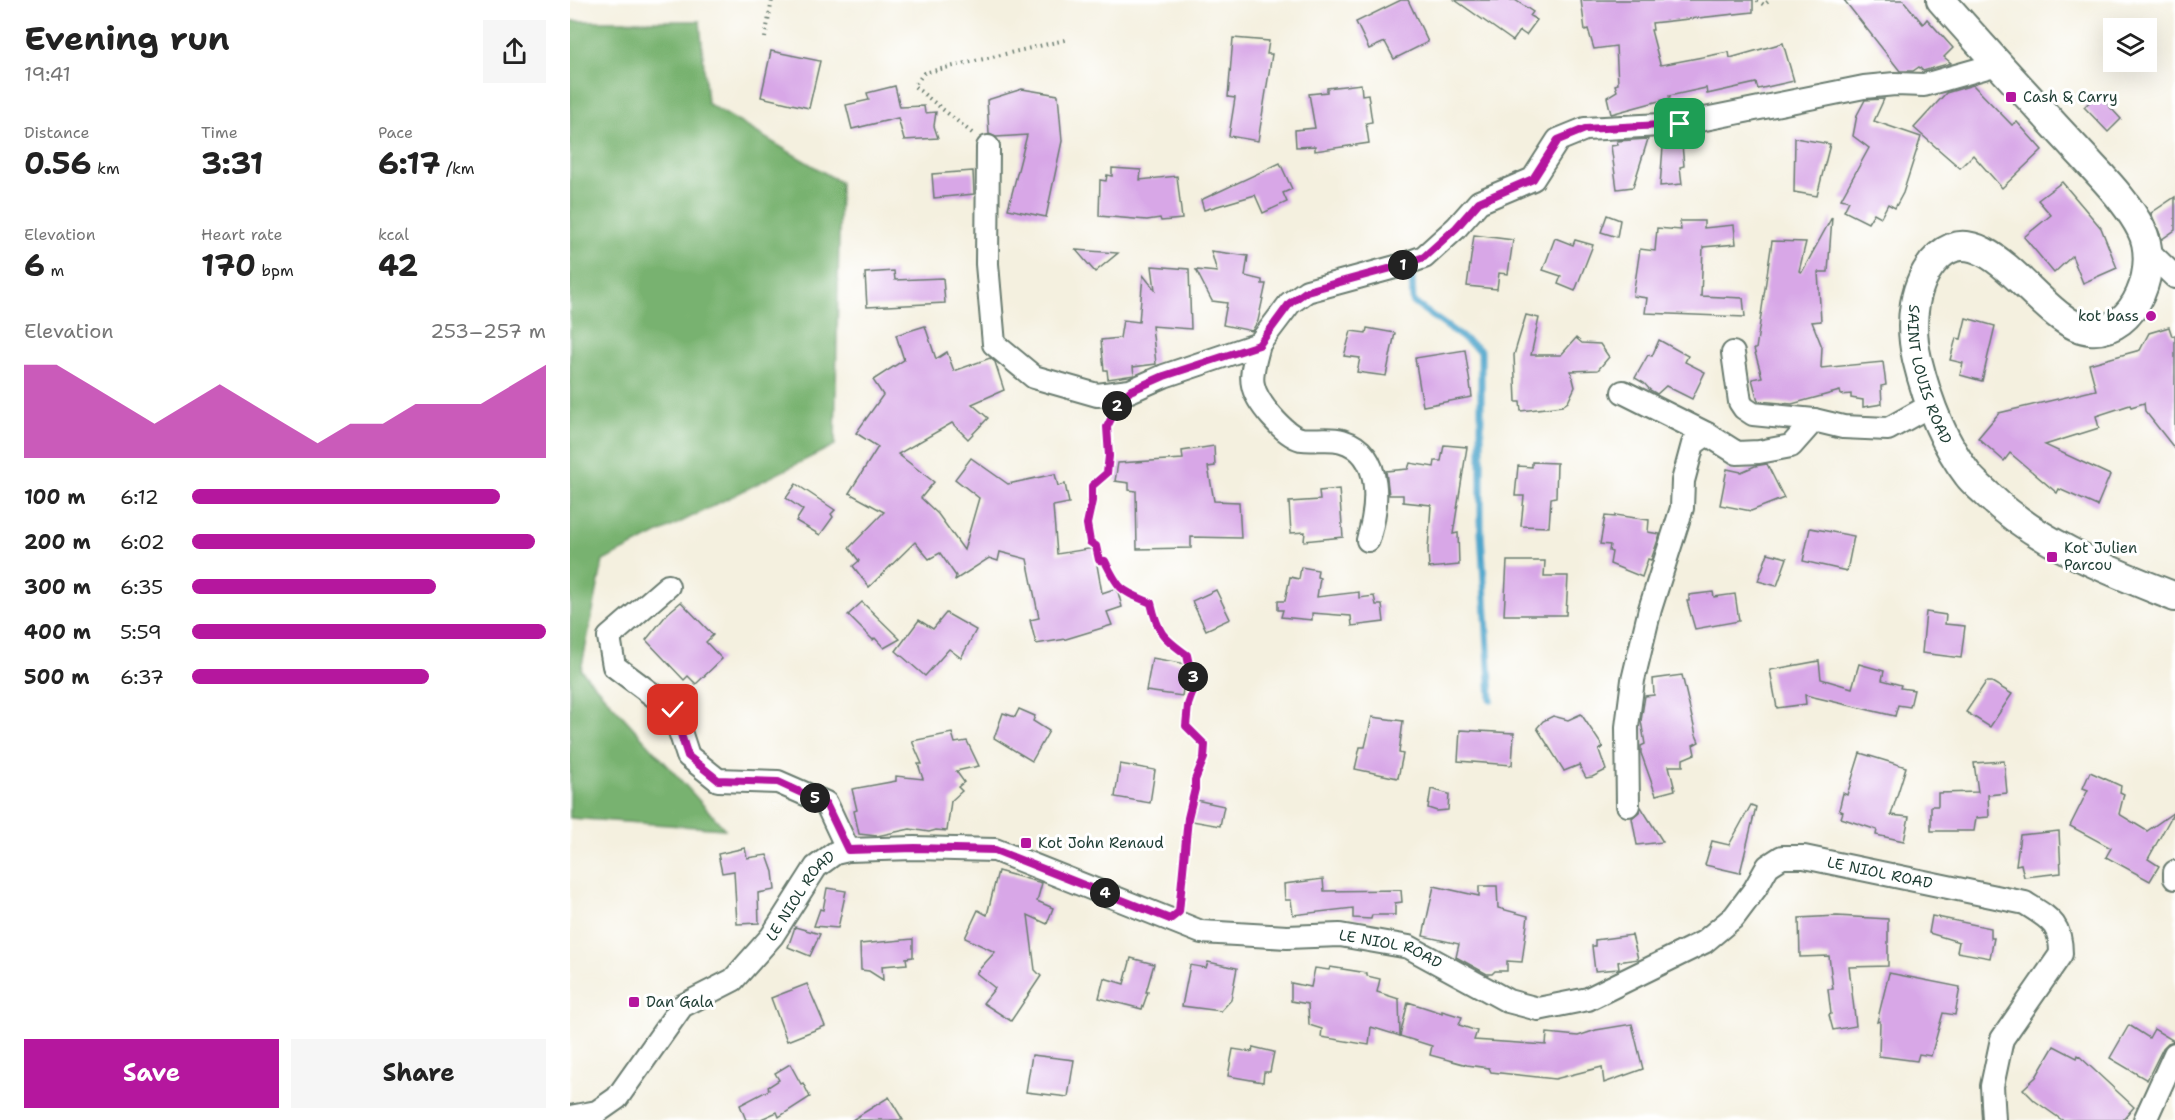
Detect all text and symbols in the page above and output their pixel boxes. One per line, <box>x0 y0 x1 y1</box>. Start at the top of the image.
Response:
text: Evening run <box>24 16 230 61</box>
map controls <box>2103 18 2157 72</box>
button: layers <box>2103 18 2157 72</box>
button: share <box>483 20 546 83</box>
text: 19:41 <box>24 61 71 87</box>
place label: Cash & Carry <box>2023 87 2118 107</box>
marker: Cash & Carry <box>2004 90 2018 104</box>
pin <box>1654 98 1705 149</box>
icon: arrive <box>1663 107 1696 140</box>
text: Distance <box>24 122 90 143</box>
text: Time <box>201 122 238 143</box>
text: Pace <box>378 122 413 143</box>
text: 0.56 <box>24 143 92 184</box>
text: 3:31 <box>201 143 263 184</box>
text: 6:17 <box>378 143 441 184</box>
text: km <box>92 158 120 179</box>
text: /km <box>441 158 475 179</box>
text: Elevation <box>24 224 96 245</box>
text: Heart rate <box>201 224 283 245</box>
text: kcal <box>378 224 409 245</box>
text: 6 <box>24 245 45 286</box>
text: 170 <box>201 245 256 286</box>
text: 42 <box>378 245 418 286</box>
pin: 1 <box>1388 250 1418 280</box>
text: 1 <box>1399 254 1407 275</box>
text: m <box>45 260 64 281</box>
text: bpm <box>256 260 294 281</box>
street label: SAINT LOUIS ROAD <box>1903 303 1956 447</box>
place label: kot bass <box>2078 306 2139 326</box>
marker: kot bass <box>2144 309 2158 323</box>
text: Elevation <box>24 318 114 344</box>
text: 253–257 m <box>430 318 546 344</box>
pin: 2 <box>1102 391 1132 421</box>
text: 2 <box>1111 395 1123 416</box>
text: 100 m <box>24 484 86 510</box>
text: 6:12 <box>120 484 159 510</box>
text: 200 m <box>24 529 91 555</box>
text: 6:02 <box>120 529 165 555</box>
place label: Kot Julien Parcou <box>2064 538 2137 575</box>
marker: Kot Julien Parcou <box>2045 550 2059 564</box>
text: 300 m <box>24 574 91 600</box>
text: 6:35 <box>120 574 163 600</box>
text: 400 m <box>24 619 91 645</box>
text: 5:59 <box>120 619 162 645</box>
pin: 3 <box>1178 662 1208 692</box>
text: 500 m <box>24 664 90 690</box>
text: 6:37 <box>120 664 164 690</box>
text: 3 <box>1187 666 1199 687</box>
pin <box>647 684 698 735</box>
icon: check <box>656 693 689 726</box>
pin: 5 <box>800 783 830 813</box>
text: 5 <box>810 787 820 808</box>
place label: Kot John Renaud <box>1038 833 1164 853</box>
marker: Kot John Renaud <box>1019 836 1033 850</box>
street label: LE NIOL ROAD <box>762 846 839 946</box>
street label: LE NIOL ROAD <box>1825 852 1935 894</box>
pin: 4 <box>1090 878 1120 908</box>
text: 4 <box>1099 882 1111 903</box>
street label: LE NIOL ROAD <box>1337 925 1446 973</box>
place label: Dan Gala <box>646 992 714 1012</box>
marker: Dan Gala <box>627 995 641 1009</box>
button: Save <box>24 1039 279 1108</box>
button: Share <box>291 1039 546 1108</box>

